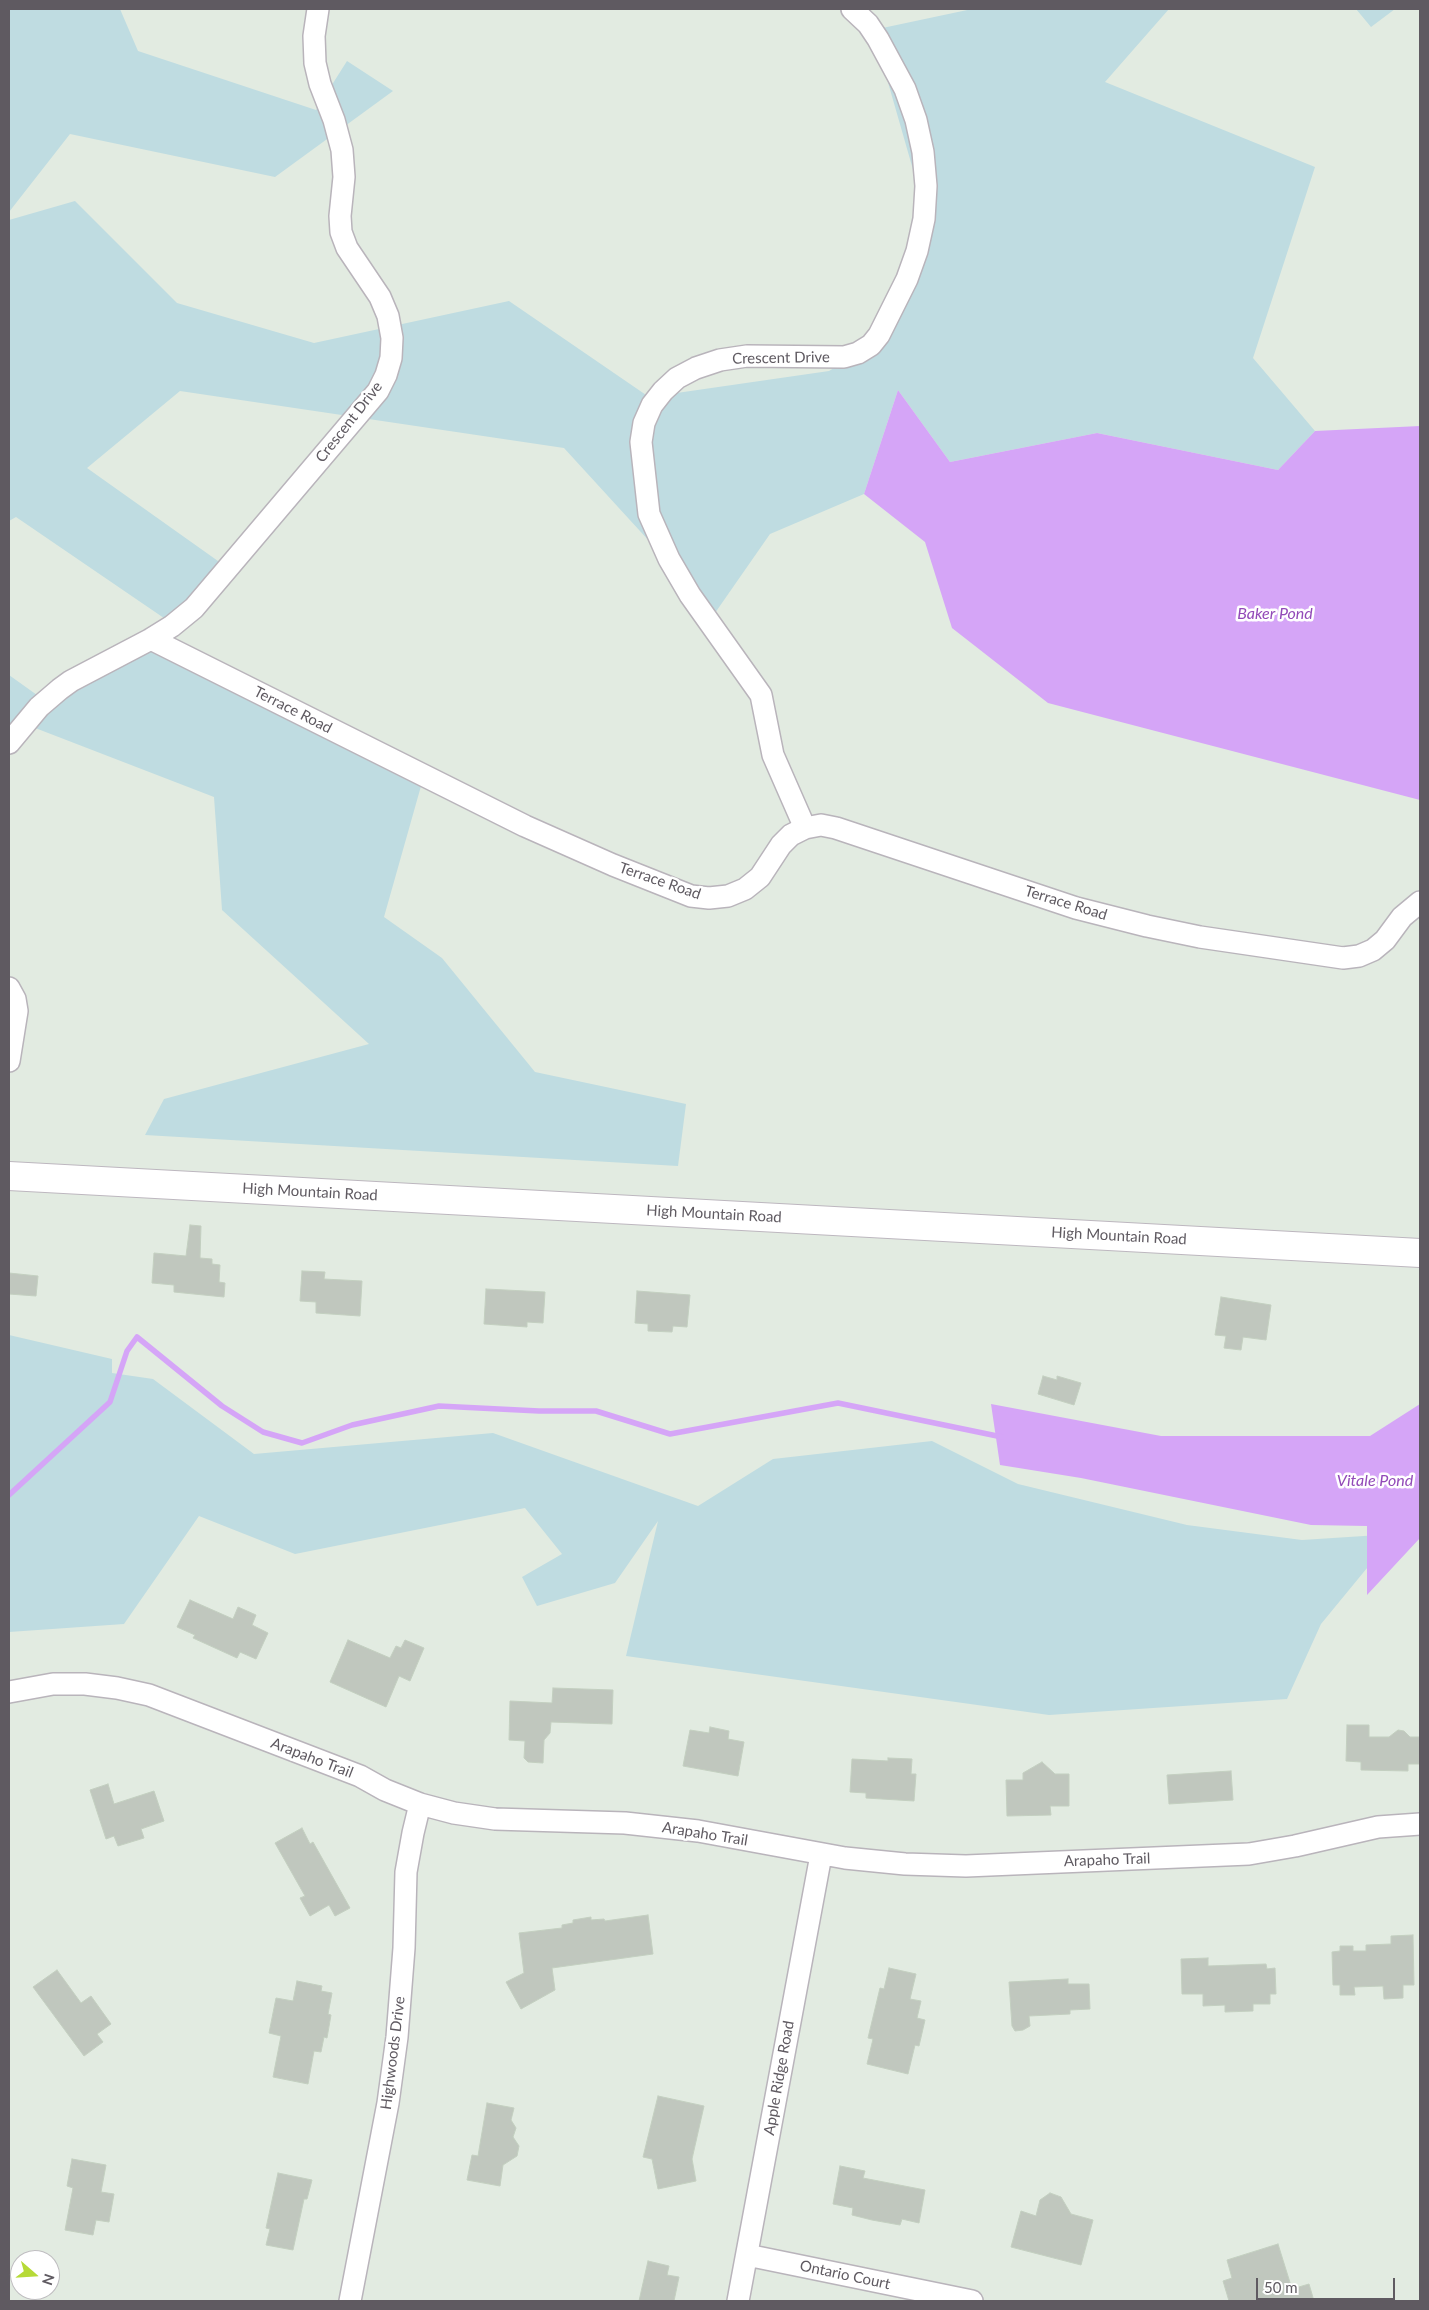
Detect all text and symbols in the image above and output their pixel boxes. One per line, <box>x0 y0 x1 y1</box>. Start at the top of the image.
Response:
street label: Crescent Drive <box>732 348 830 368</box>
street label: Crescent Drive <box>312 378 386 466</box>
water label: Baker Pond <box>1237 604 1313 624</box>
street label: Terrace Road <box>251 683 335 737</box>
street label: Terrace Road <box>617 859 703 903</box>
street label: Terrace Road <box>1023 882 1109 924</box>
street label: High Mountain Road <box>242 1179 378 1205</box>
street label: High Mountain Road <box>646 1201 782 1227</box>
street label: High Mountain Road <box>1051 1223 1187 1249</box>
water label: Vitale Pond <box>1337 1471 1413 1491</box>
street label: Arapaho Trail <box>268 1734 356 1782</box>
street label: Arapaho Trail <box>661 1818 749 1850</box>
street label: Arapaho Trail <box>1063 1849 1151 1871</box>
street label: Highwoods Drive <box>377 1995 409 2111</box>
street label: Apple Ridge Road <box>760 2019 798 2137</box>
north arrow <box>10 2250 60 2300</box>
street label: Ontario Court <box>798 2257 892 2293</box>
scale bar <box>1259 2268 1398 2300</box>
text: N <box>39 2272 59 2288</box>
text: 50 m <box>1264 2278 1298 2296</box>

